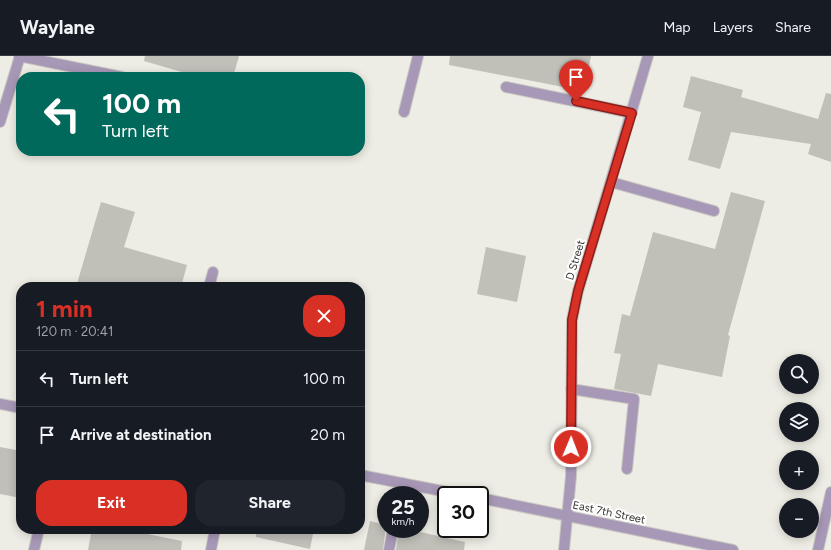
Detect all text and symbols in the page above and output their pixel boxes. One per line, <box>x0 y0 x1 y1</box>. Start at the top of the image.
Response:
text: Waylane <box>20 16 95 39</box>
text: Map <box>663 19 691 36</box>
text: Layers <box>713 19 753 36</box>
text: Share <box>775 19 811 36</box>
pin <box>559 60 593 101</box>
icon: arrive <box>565 66 587 88</box>
text: 100 m <box>102 86 181 120</box>
icon: left <box>36 88 88 140</box>
text: Turn left <box>102 120 169 142</box>
street label: D Street <box>563 239 588 282</box>
text: 1 min <box>36 294 93 323</box>
button: close <box>303 295 345 337</box>
text: 120 m · 20:41 <box>36 324 113 339</box>
map controls <box>779 354 819 538</box>
button: search <box>779 354 819 394</box>
icon: left <box>36 368 58 390</box>
text: Turn left <box>70 370 128 388</box>
text: 100 m <box>303 370 345 388</box>
button: layers <box>779 402 819 442</box>
icon: arrive <box>36 424 58 446</box>
text: Arrive at destination <box>70 426 211 444</box>
text: 20 m <box>311 426 345 444</box>
position arrow <box>550 426 592 468</box>
button: + <box>779 450 819 490</box>
button: Exit <box>36 480 187 526</box>
button: Share <box>195 480 345 526</box>
speed limit sign: 30 <box>437 486 489 538</box>
text: 25 <box>391 495 415 519</box>
street label: East 7th Street <box>571 498 646 527</box>
button: − <box>779 498 819 538</box>
text: km/h <box>392 515 414 528</box>

